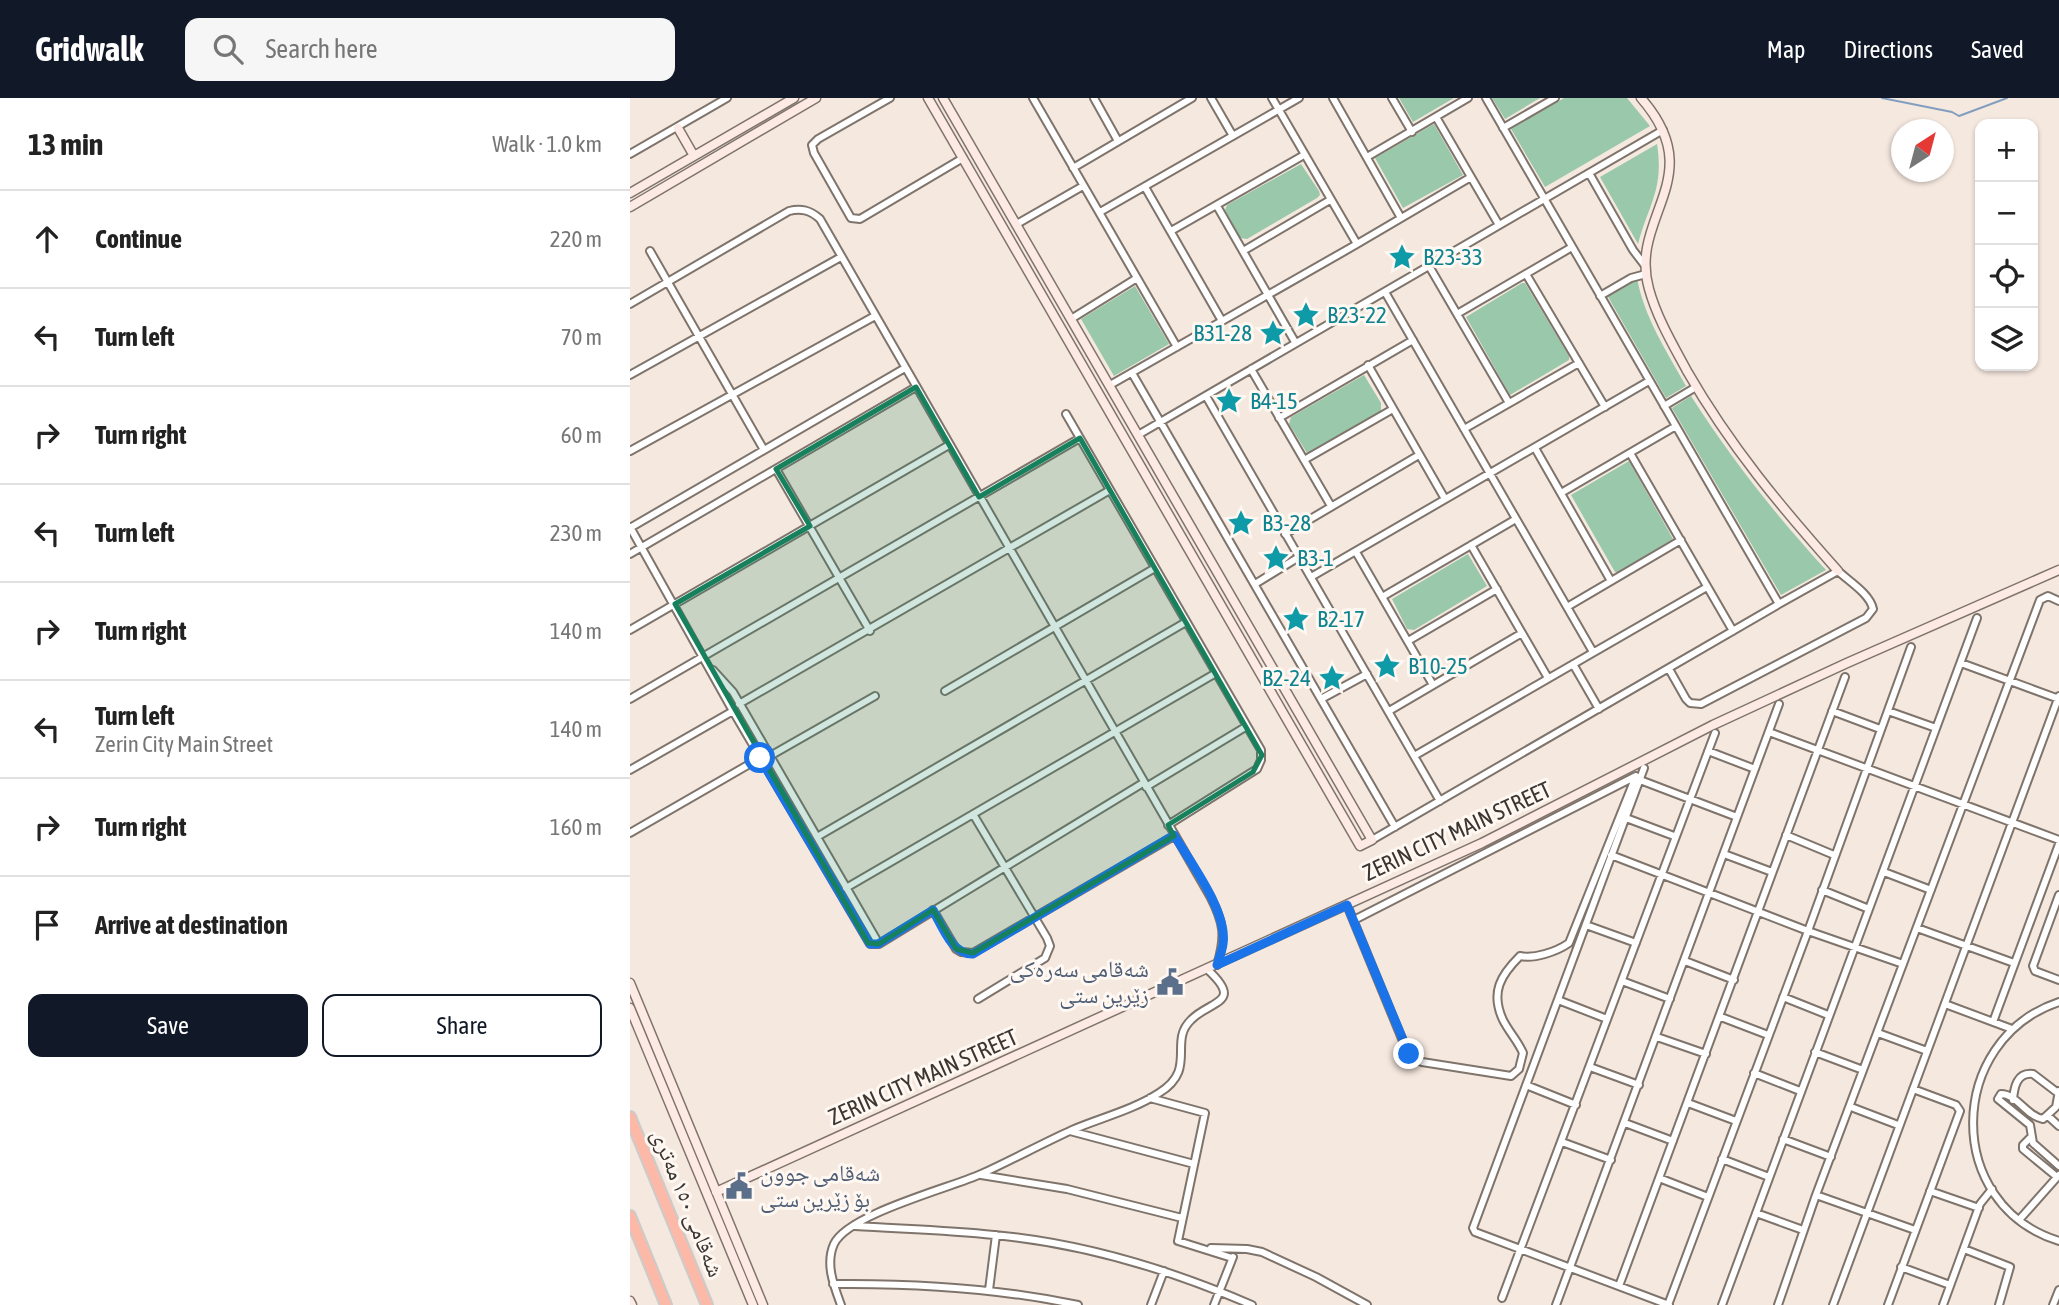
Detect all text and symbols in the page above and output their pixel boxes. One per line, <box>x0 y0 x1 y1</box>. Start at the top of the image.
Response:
search box <box>185 18 675 81</box>
text: Gridwalk <box>35 30 143 68</box>
icon: search <box>209 30 247 68</box>
text: Search here <box>265 34 378 64</box>
text: Map <box>1767 36 1805 63</box>
text: Directions <box>1843 36 1933 63</box>
text: Saved <box>1971 36 2024 63</box>
north arrow <box>1891 119 1954 182</box>
map controls <box>1975 119 2038 371</box>
button: + <box>1975 119 2038 182</box>
text: 13 min <box>28 127 103 161</box>
text: Walk · 1.0 km <box>492 131 602 157</box>
button: − <box>1975 182 2038 245</box>
icon: ahead <box>28 220 66 258</box>
text: Continue <box>95 224 182 254</box>
text: 220 m <box>550 226 602 252</box>
place icon: B23-33 <box>1387 242 1417 272</box>
place label: B23-33 <box>1423 244 1483 270</box>
button: locate <box>1975 245 2038 308</box>
place icon: B23-22 <box>1291 300 1321 330</box>
place label: B23-22 <box>1327 302 1387 328</box>
button: layers <box>1975 308 2038 371</box>
icon: left <box>28 318 66 356</box>
place icon: B31-28 <box>1258 318 1288 348</box>
place label: B31-28 <box>1193 320 1252 346</box>
text: Turn left <box>95 322 175 352</box>
text: 70 m <box>561 324 602 350</box>
place icon: B4-15 <box>1214 386 1244 416</box>
place label: B4-15 <box>1250 388 1298 414</box>
icon: right <box>28 416 66 454</box>
text: Turn right <box>95 420 186 450</box>
text: 60 m <box>561 422 602 448</box>
place icon: B3-28 <box>1226 508 1256 538</box>
place label: B3-28 <box>1262 510 1311 536</box>
icon: left <box>28 514 66 552</box>
text: Turn left <box>95 518 175 548</box>
text: 230 m <box>550 520 602 546</box>
place icon: B3-1 <box>1261 543 1291 573</box>
place label: B3-1 <box>1297 545 1334 571</box>
place icon: B2-17 <box>1281 604 1311 634</box>
place label: B2-17 <box>1317 606 1365 632</box>
icon: right <box>28 612 66 650</box>
text: Turn right <box>95 616 186 646</box>
text: 140 m <box>550 618 602 644</box>
place icon: B10-25 <box>1372 651 1402 681</box>
place label: B10-25 <box>1408 653 1468 679</box>
place icon: B2-24 <box>1317 663 1347 693</box>
place label: B2-24 <box>1262 665 1311 691</box>
text: Turn left <box>95 701 175 731</box>
icon: left <box>28 710 66 748</box>
text: 140 m <box>550 716 602 742</box>
text: Zerin City Main Street <box>95 731 273 757</box>
route start <box>744 742 775 773</box>
street label: ZERIN CITY MAIN STREET <box>1359 776 1555 886</box>
icon: right <box>28 808 66 846</box>
text: Turn right <box>95 812 186 842</box>
text: 160 m <box>550 814 602 840</box>
icon: arrive <box>28 906 66 944</box>
text: Arrive at destination <box>95 910 288 940</box>
place label: شەقامی سەرەکی زێرین ستی <box>1009 956 1149 1009</box>
public building icon: شەقامی سەرەکی زێرین ستی <box>1155 967 1185 997</box>
button: Save <box>28 994 308 1057</box>
button: Share <box>322 994 602 1057</box>
street label: ZERIN CITY MAIN STREET <box>824 1024 1022 1130</box>
route end <box>1393 1038 1424 1069</box>
street label: شەقامی ١٥٠ مەتری <box>646 1125 729 1281</box>
place label: شەقامی جوون بۆ زێرین ستی <box>760 1160 880 1213</box>
public building icon: شەقامی جوون بۆ زێرین ستی <box>724 1171 754 1201</box>

